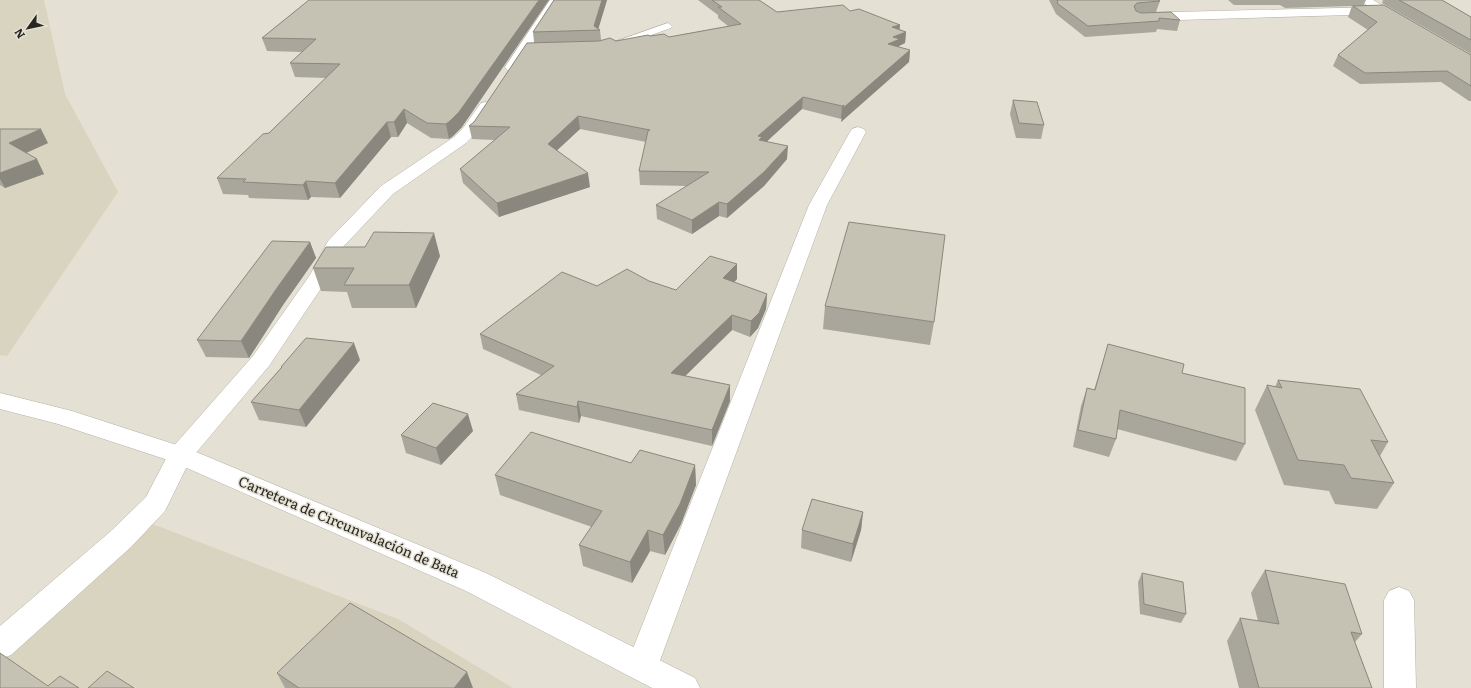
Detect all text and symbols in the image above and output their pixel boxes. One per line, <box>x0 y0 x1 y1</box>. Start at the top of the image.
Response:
north arrow <box>8 8 48 48</box>
text: N <box>10 26 28 42</box>
street label: Carretera de Circunvalación de Bata <box>236 470 463 582</box>

